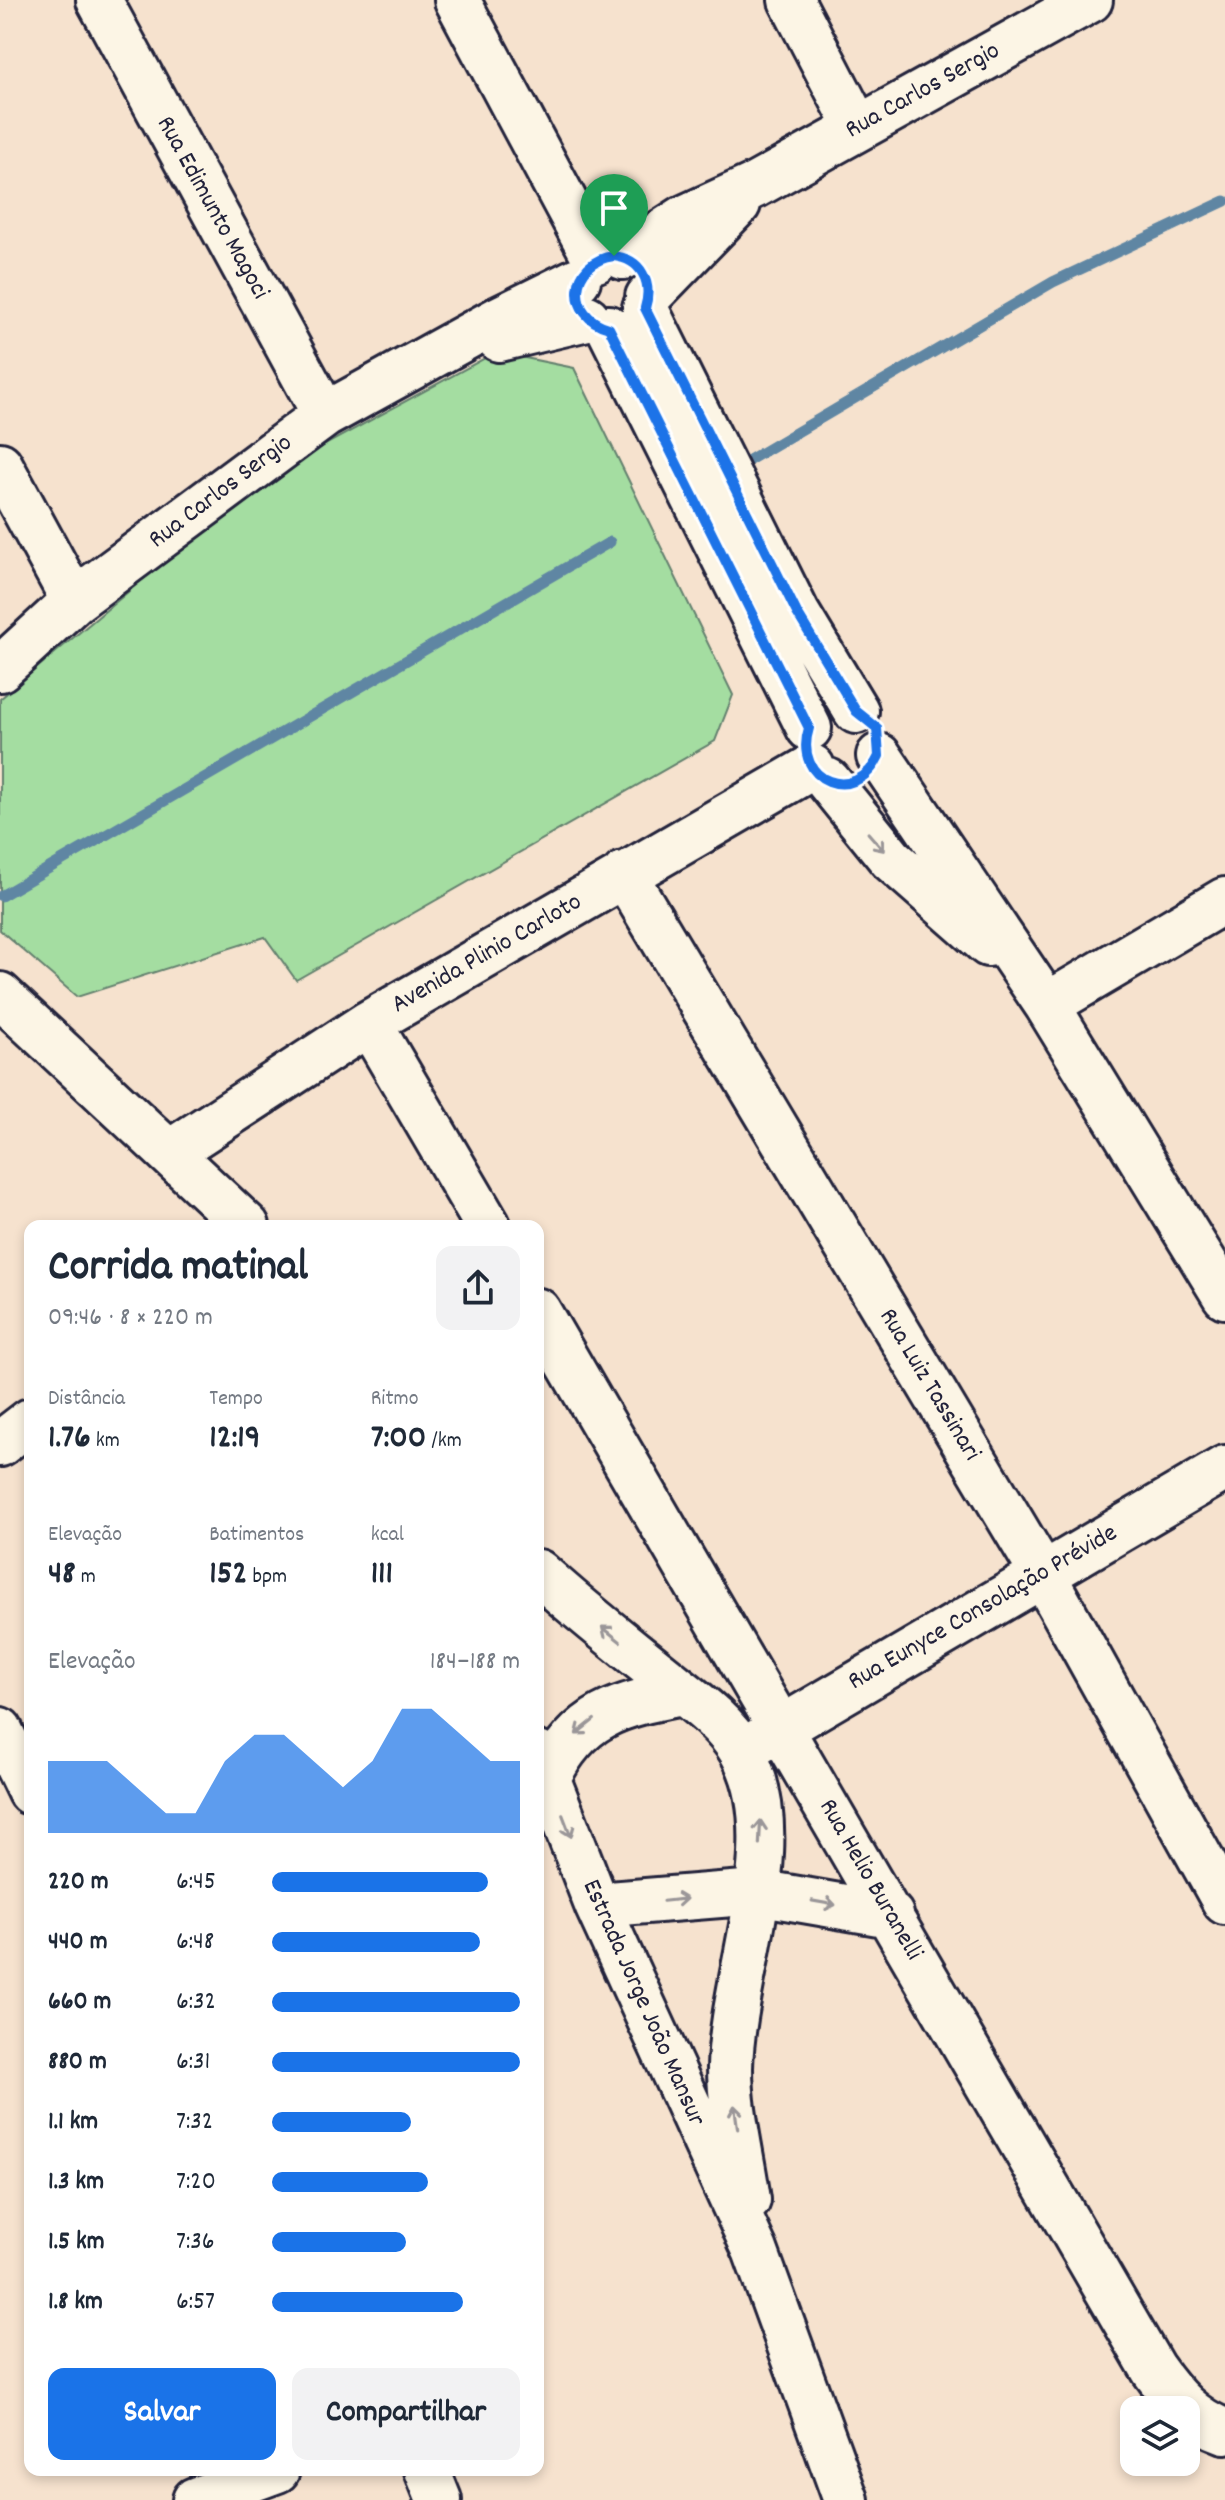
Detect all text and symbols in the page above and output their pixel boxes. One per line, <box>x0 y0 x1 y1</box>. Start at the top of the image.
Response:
street label: Rua Carlos Sergio <box>839 33 1007 149</box>
street label: Rua Edimunto Magoci <box>146 110 278 307</box>
pin <box>580 174 648 256</box>
icon: arrive <box>592 186 636 230</box>
street label: Rua Carlos Sergio <box>141 426 301 558</box>
one-way arrow <box>867 831 885 851</box>
street label: Avenida Plinio Carloto <box>385 884 589 1024</box>
text: Corrida matinal <box>48 1238 308 1301</box>
button: share <box>436 1246 520 1330</box>
text: 09:46 · 8 × 220 m <box>48 1300 213 1337</box>
street label: Rua Luiz Tassinari <box>869 1302 989 1469</box>
text: Distância <box>48 1384 125 1415</box>
text: Tempo <box>209 1384 263 1415</box>
text: Ritmo <box>371 1384 418 1415</box>
text: 1.76 <box>48 1415 91 1464</box>
text: 12:19 <box>209 1415 260 1464</box>
text: 7:00 <box>371 1415 426 1464</box>
text: km <box>91 1426 120 1457</box>
text: /km <box>426 1426 462 1457</box>
street label: Rua Eunyce Consolação Prévide <box>841 1516 1125 1700</box>
text: Elevação <box>48 1520 122 1551</box>
text: Batimentos <box>209 1520 304 1551</box>
text: kcal <box>371 1520 404 1551</box>
text: 48 <box>48 1551 76 1600</box>
text: 152 <box>209 1551 247 1600</box>
text: 111 <box>371 1551 393 1600</box>
text: m <box>76 1562 96 1593</box>
text: bpm <box>247 1562 287 1593</box>
one-way arrow <box>601 1625 622 1643</box>
text: Elevação <box>48 1644 135 1681</box>
text: 184–188 m <box>430 1644 520 1681</box>
one-way arrow <box>575 1719 596 1736</box>
street label: Rua Helio Buranelli <box>809 1792 931 1968</box>
one-way arrow <box>561 1813 575 1838</box>
one-way arrow <box>753 1819 768 1846</box>
text: 220 m <box>48 1864 109 1901</box>
text: 6:45 <box>176 1864 216 1901</box>
street label: Estrada Jorge João Mansur <box>572 1874 714 2133</box>
one-way arrow <box>661 1892 688 1907</box>
one-way arrow <box>811 1896 836 1911</box>
text: 440 m <box>48 1924 108 1961</box>
text: 6:48 <box>176 1924 214 1961</box>
text: 660 m <box>48 1984 111 2021</box>
text: 6:32 <box>176 1984 216 2021</box>
text: 880 m <box>48 2044 107 2081</box>
text: 6:31 <box>176 2044 210 2081</box>
text: 1.1 km <box>48 2104 98 2141</box>
text: 7:32 <box>176 2104 213 2141</box>
one-way arrow <box>728 2105 743 2130</box>
text: 1.3 km <box>48 2164 104 2201</box>
text: 7:20 <box>176 2164 216 2201</box>
text: 1.5 km <box>48 2224 105 2261</box>
text: 7:36 <box>176 2224 215 2261</box>
text: 1.8 km <box>48 2284 103 2321</box>
text: 6:57 <box>176 2284 215 2321</box>
button: Salvar <box>48 2368 276 2460</box>
button: Compartilhar <box>292 2368 520 2460</box>
map controls <box>1120 2396 1200 2476</box>
button: layers <box>1120 2396 1200 2476</box>

